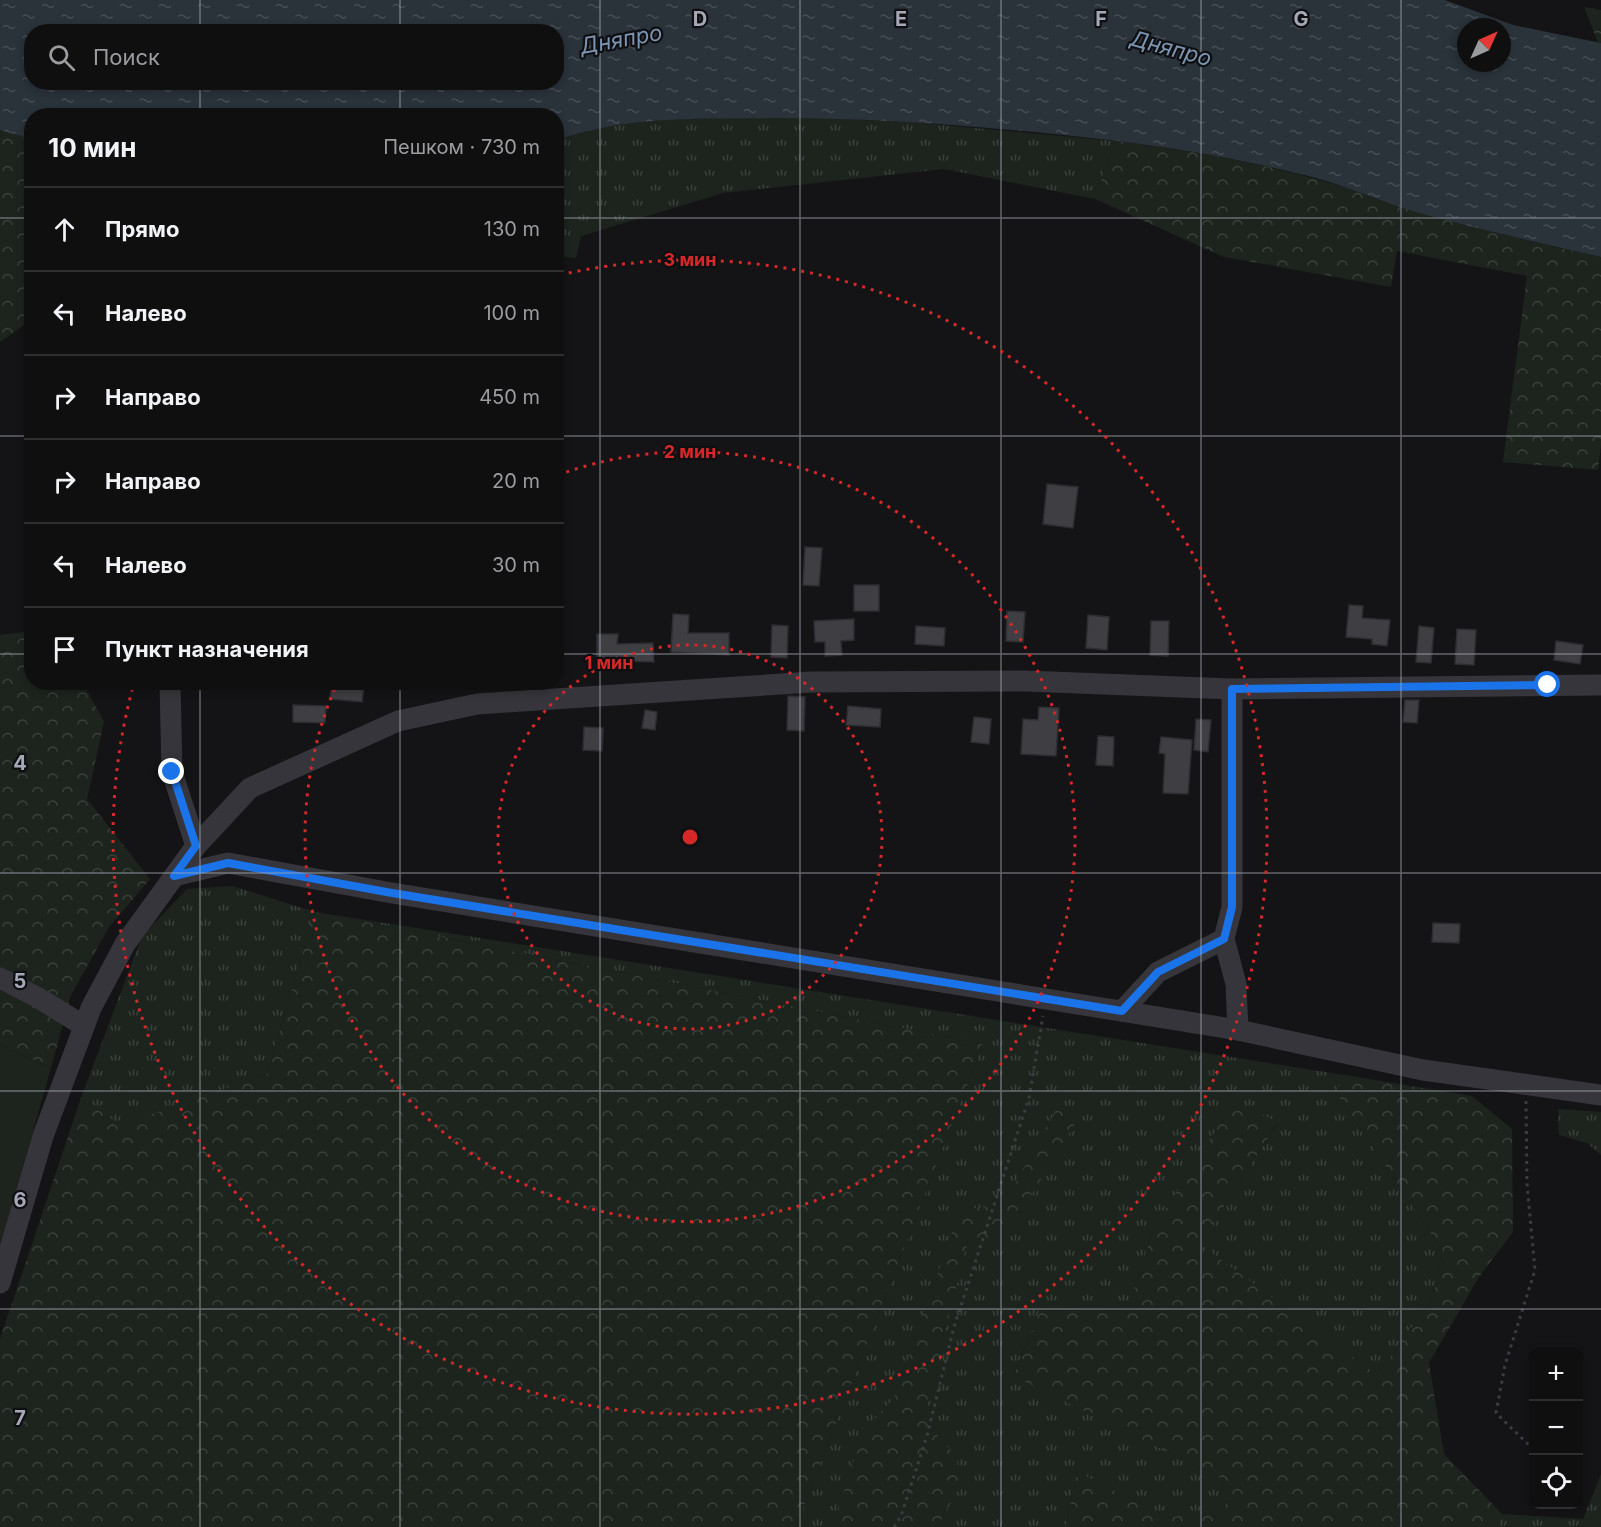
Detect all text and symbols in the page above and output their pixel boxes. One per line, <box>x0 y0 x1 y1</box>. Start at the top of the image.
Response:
text: D <box>693 7 707 31</box>
text: E <box>895 7 907 31</box>
text: F <box>1095 7 1107 31</box>
text: G <box>1293 7 1309 31</box>
north arrow <box>1457 18 1511 72</box>
water label: Дняпро <box>577 19 664 59</box>
search box <box>24 24 564 90</box>
water label: Дняпро <box>1127 24 1214 71</box>
icon: search <box>45 41 78 74</box>
text: Поиск <box>93 44 160 70</box>
text: 10 мин <box>48 132 136 163</box>
text: Пешком · 730 m <box>383 135 540 159</box>
icon: ahead <box>48 213 81 246</box>
text: Прямо <box>105 216 179 242</box>
text: 130 m <box>484 217 540 241</box>
text: 3 мин <box>664 249 716 270</box>
icon: left <box>48 297 81 330</box>
text: Налево <box>105 300 187 326</box>
text: 100 m <box>483 301 540 325</box>
icon: right <box>48 381 81 414</box>
text: Направо <box>105 384 201 410</box>
text: 450 m <box>479 385 540 409</box>
text: 2 мин <box>664 441 716 462</box>
icon: right <box>48 465 81 498</box>
text: Направо <box>105 468 201 494</box>
text: 20 m <box>492 469 540 493</box>
icon: left <box>48 549 81 582</box>
text: Налево <box>105 552 187 578</box>
text: 30 m <box>492 553 540 577</box>
icon: arrive <box>48 633 81 666</box>
text: Пункт назначения <box>105 636 309 662</box>
text: 1 мин <box>584 652 634 673</box>
route start <box>1534 671 1560 697</box>
text: 4 <box>13 751 27 775</box>
route end <box>158 758 184 784</box>
centre of rings <box>680 827 700 847</box>
text: 5 <box>14 969 26 993</box>
text: 6 <box>14 1188 27 1212</box>
map controls <box>1529 1347 1583 1509</box>
button: + <box>1529 1347 1583 1401</box>
button: − <box>1529 1401 1583 1455</box>
text: 7 <box>14 1406 26 1430</box>
button: locate <box>1529 1455 1583 1509</box>

